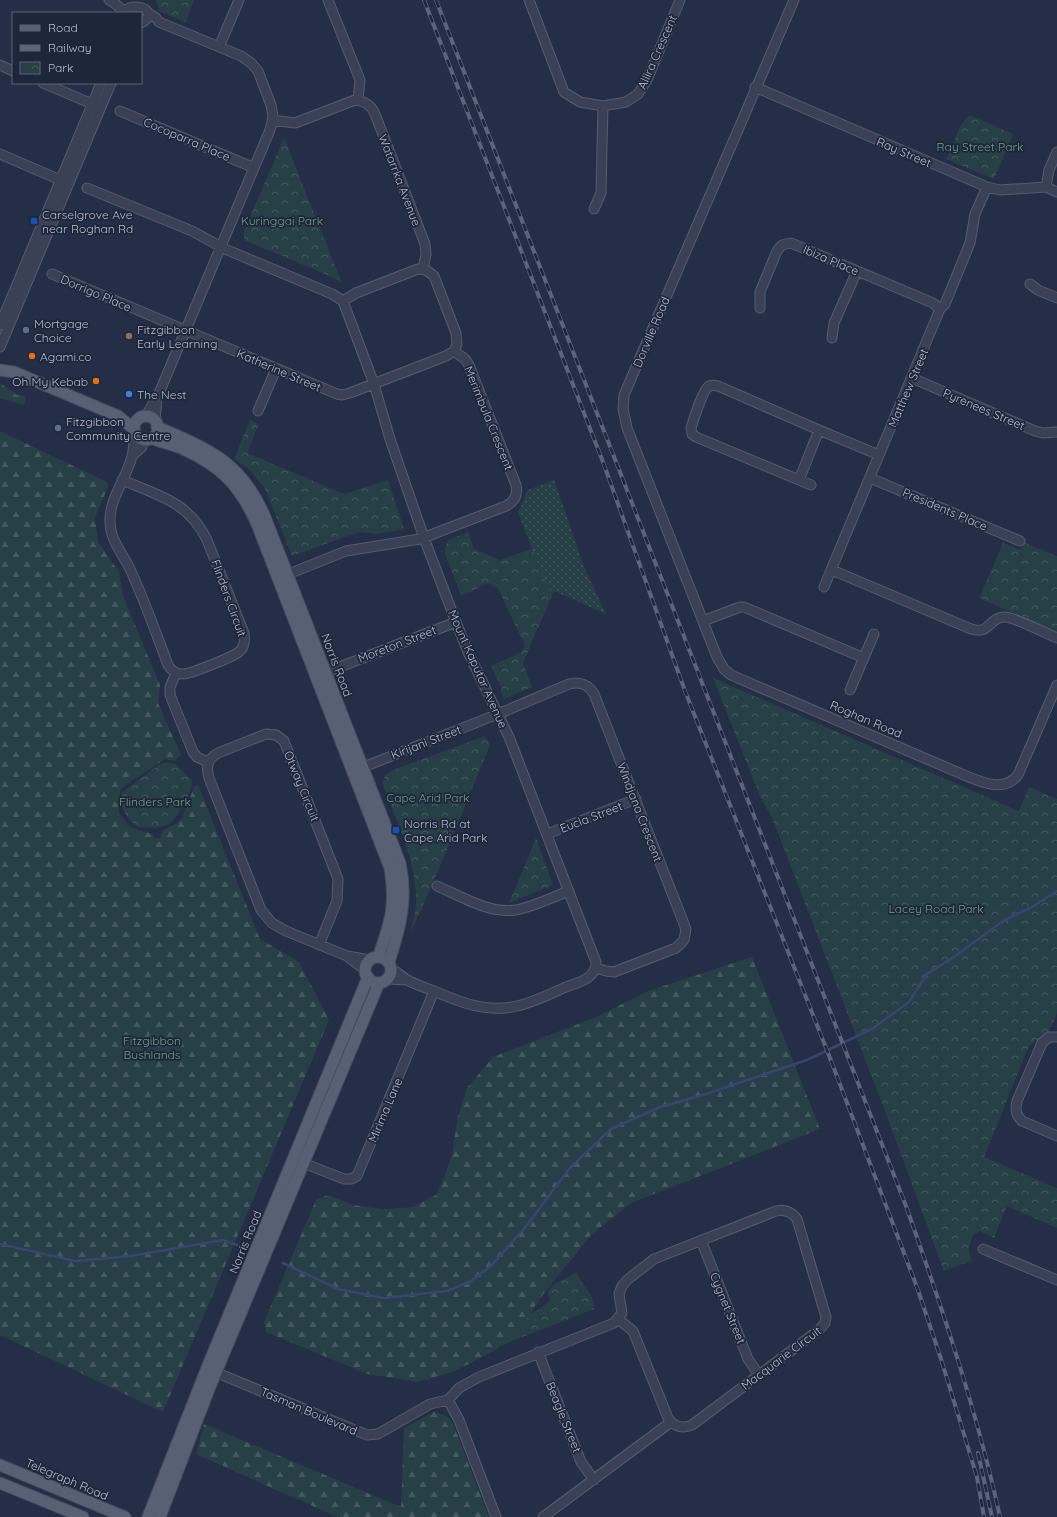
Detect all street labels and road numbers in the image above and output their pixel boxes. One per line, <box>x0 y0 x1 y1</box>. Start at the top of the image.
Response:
street label: Allira Crescent <box>634 13 680 91</box>
street label: Cocoparra Place <box>141 114 233 164</box>
street label: Watarrka Avenue <box>376 132 425 228</box>
street label: Ray Street <box>874 134 934 170</box>
street label: Ibiza Place <box>801 242 861 279</box>
street label: Dorrigo Place <box>58 271 134 315</box>
street label: Dorville Road <box>629 294 673 370</box>
street label: Katherine Street <box>235 346 323 394</box>
street label: Matthew Street <box>885 346 931 430</box>
street label: Merimbula Crescent <box>461 364 517 472</box>
street label: Pyrenees Street <box>941 385 1027 433</box>
street label: Presidents Place <box>900 484 990 534</box>
street label: Flinders Circuit <box>208 557 250 639</box>
street label: Mount Kaputar Avenue <box>445 607 511 731</box>
street label: Moreton Street <box>356 622 438 666</box>
street label: Norris Road <box>318 631 356 699</box>
street label: Roghan Road <box>828 697 904 741</box>
street label: Kirijani Street <box>389 722 463 762</box>
street label: Otway Circuit <box>281 749 323 823</box>
street label: Windjana Crescent <box>614 760 666 864</box>
street label: Eucla Street <box>558 798 624 836</box>
street label: Mirima Lane <box>365 1075 405 1144</box>
street label: Norris Road <box>226 1208 264 1276</box>
street label: Cygnet Street <box>707 1270 749 1346</box>
street label: Macquarie Circuit <box>738 1323 824 1393</box>
street label: Beagle Street <box>543 1379 585 1455</box>
street label: Tasman Boulevard <box>258 1384 360 1438</box>
street label: Telegraph Road <box>23 1455 111 1503</box>

